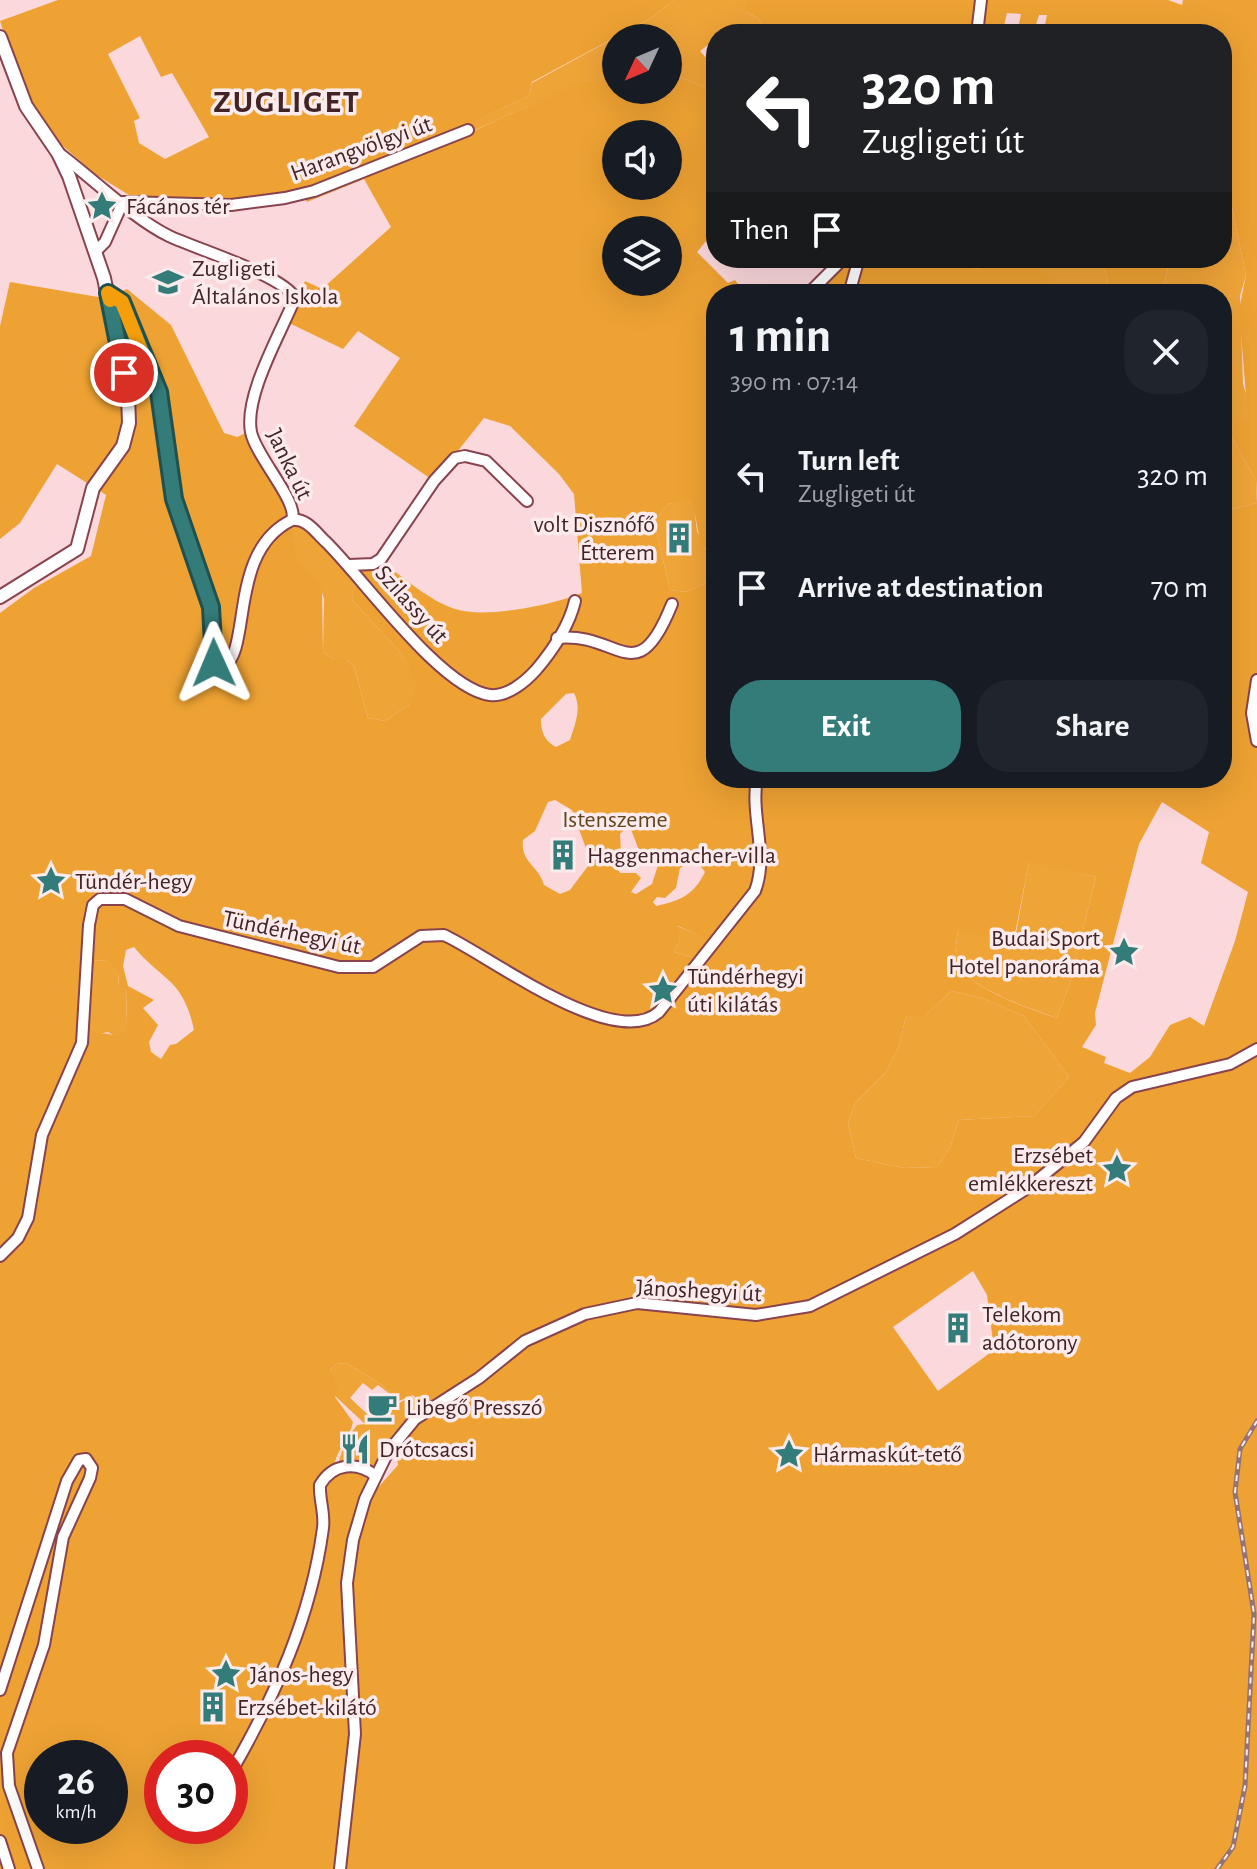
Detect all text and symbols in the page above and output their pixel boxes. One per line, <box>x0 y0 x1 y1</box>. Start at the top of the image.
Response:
north arrow <box>602 24 682 104</box>
map controls <box>602 24 682 296</box>
icon: left <box>730 56 834 160</box>
text: 320 m <box>862 59 995 115</box>
district label: ZUGLIGET <box>213 86 361 118</box>
street label: Harangvölgyi út <box>288 112 435 186</box>
button: sound <box>602 120 682 200</box>
text: Zugligeti út <box>862 124 1024 160</box>
place icon: Fácános tér <box>85 189 119 223</box>
place label: Fácános tér <box>126 195 230 219</box>
icon: arrive <box>805 208 849 252</box>
text: Then <box>730 215 789 245</box>
button: layers <box>602 216 682 296</box>
place label: Zugligeti Általános Iskola <box>192 257 339 309</box>
school or university icon: Zugligeti Általános Iskola <box>151 265 185 299</box>
button: close <box>1124 310 1208 394</box>
text: 1 min <box>730 313 831 361</box>
pin <box>90 339 158 407</box>
icon: arrive <box>102 351 146 395</box>
text: 390 m · 07:14 <box>730 369 858 395</box>
street label: Janka út <box>262 425 317 504</box>
text: Turn left <box>798 446 899 476</box>
icon: left <box>730 454 774 498</box>
text: 320 m <box>1137 461 1208 491</box>
text: Zugligeti út <box>798 481 915 507</box>
place label: volt Disznófő Étterem <box>533 513 655 565</box>
building icon: volt Disznófő Étterem <box>662 521 696 555</box>
street label: Szilassy út <box>370 561 452 649</box>
icon: arrive <box>730 566 774 610</box>
text: Arrive at destination <box>798 573 1044 603</box>
text: 70 m <box>1151 573 1208 603</box>
position arrow <box>172 621 256 705</box>
button: Exit <box>730 680 961 772</box>
button: Share <box>977 680 1208 772</box>
park label: Istenszeme <box>562 808 668 832</box>
building icon: Haggenmacher-villa <box>546 838 580 872</box>
place label: Haggenmacher-villa <box>587 844 776 868</box>
place icon: Tündér-hegy <box>34 864 68 898</box>
place label: Tündér-hegy <box>75 870 192 894</box>
street label: Tündérhegyi út <box>221 907 363 959</box>
place label: Budai Sport Hotel panoráma <box>948 927 1100 979</box>
place icon: Budai Sport Hotel panoráma <box>1107 935 1141 969</box>
place label: Tündérhegyi úti kilátás <box>687 965 804 1017</box>
place icon: Tündérhegyi úti kilátás <box>646 973 680 1007</box>
place label: Erzsébet emlékkereszt <box>968 1144 1093 1196</box>
place icon: Erzsébet emlékkereszt <box>1100 1152 1134 1186</box>
street label: Jánoshegyi út <box>636 1276 763 1306</box>
place label: Telekom adótorony <box>982 1303 1078 1355</box>
building icon: Telekom adótorony <box>941 1311 975 1345</box>
cafe icon: Libegő Presszó <box>365 1390 399 1424</box>
place label: Libegő Presszó <box>406 1396 542 1420</box>
restaurant icon: Drótcsacsi <box>338 1432 372 1466</box>
place icon: Hármaskút-tető <box>772 1437 806 1471</box>
place label: Drótcsacsi <box>379 1438 474 1462</box>
place label: Hármaskút-tető <box>813 1443 962 1467</box>
place icon: János-hegy <box>209 1657 243 1691</box>
place label: János-hegy <box>250 1663 353 1687</box>
building icon: Erzsébet-kilátó <box>196 1690 230 1724</box>
place label: Erzsébet-kilátó <box>237 1696 377 1720</box>
speed limit sign: 30 <box>144 1740 248 1844</box>
text: 26 <box>57 1762 95 1802</box>
text: km/h <box>55 1802 97 1822</box>

